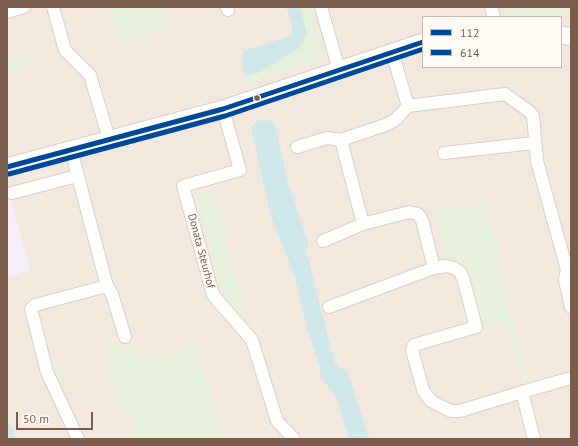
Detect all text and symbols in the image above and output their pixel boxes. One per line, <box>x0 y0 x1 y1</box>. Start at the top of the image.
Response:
legend <box>422 16 562 68</box>
text: 112 <box>460 25 480 40</box>
text: 614 <box>460 45 480 60</box>
unlabelled marker <box>252 93 262 103</box>
street label: Donata Steurhof <box>185 212 217 290</box>
scale bar <box>18 404 95 430</box>
text: 50 m <box>23 411 49 426</box>

